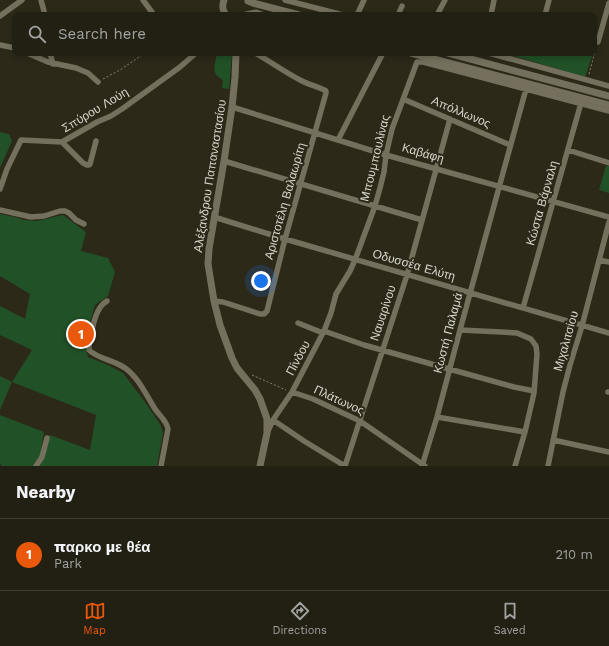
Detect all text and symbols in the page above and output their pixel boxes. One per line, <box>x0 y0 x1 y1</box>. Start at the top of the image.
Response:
search box <box>12 12 597 56</box>
icon: search <box>26 23 48 45</box>
text: Search here <box>58 25 146 43</box>
street label: Σπύρου Λούη <box>59 85 131 135</box>
street label: Απόλλωνος <box>429 93 493 131</box>
street label: Αλέξανδρου Παπαναστασίου <box>191 98 229 254</box>
street label: Μπουμπουλίνας <box>357 113 393 203</box>
street label: Καβάφη <box>400 140 446 166</box>
street label: Αριστοτέλη Βαλαωρίτη <box>262 141 308 261</box>
street label: Κώστα Βάρναλη <box>523 159 561 247</box>
street label: Οδυσσέα Ελύτη <box>371 246 457 284</box>
your location <box>251 271 271 291</box>
street label: Ναυαρίνου <box>367 283 399 343</box>
street label: Κωστή Παλαμά <box>431 291 466 375</box>
street label: Μιχαλιτσίου <box>551 309 581 373</box>
pin: 1 <box>68 319 94 349</box>
street label: Πίνδου <box>283 338 313 378</box>
street label: Πλάτωνος <box>312 382 367 418</box>
text: Nearby <box>16 482 75 502</box>
text: παρκο με θέα <box>54 538 150 556</box>
text: 1 <box>26 547 32 562</box>
text: 210 m <box>555 547 593 562</box>
text: Park <box>54 556 82 571</box>
tab: Map <box>83 600 106 637</box>
tab: Directions <box>273 600 327 637</box>
tab: Saved <box>494 600 526 637</box>

